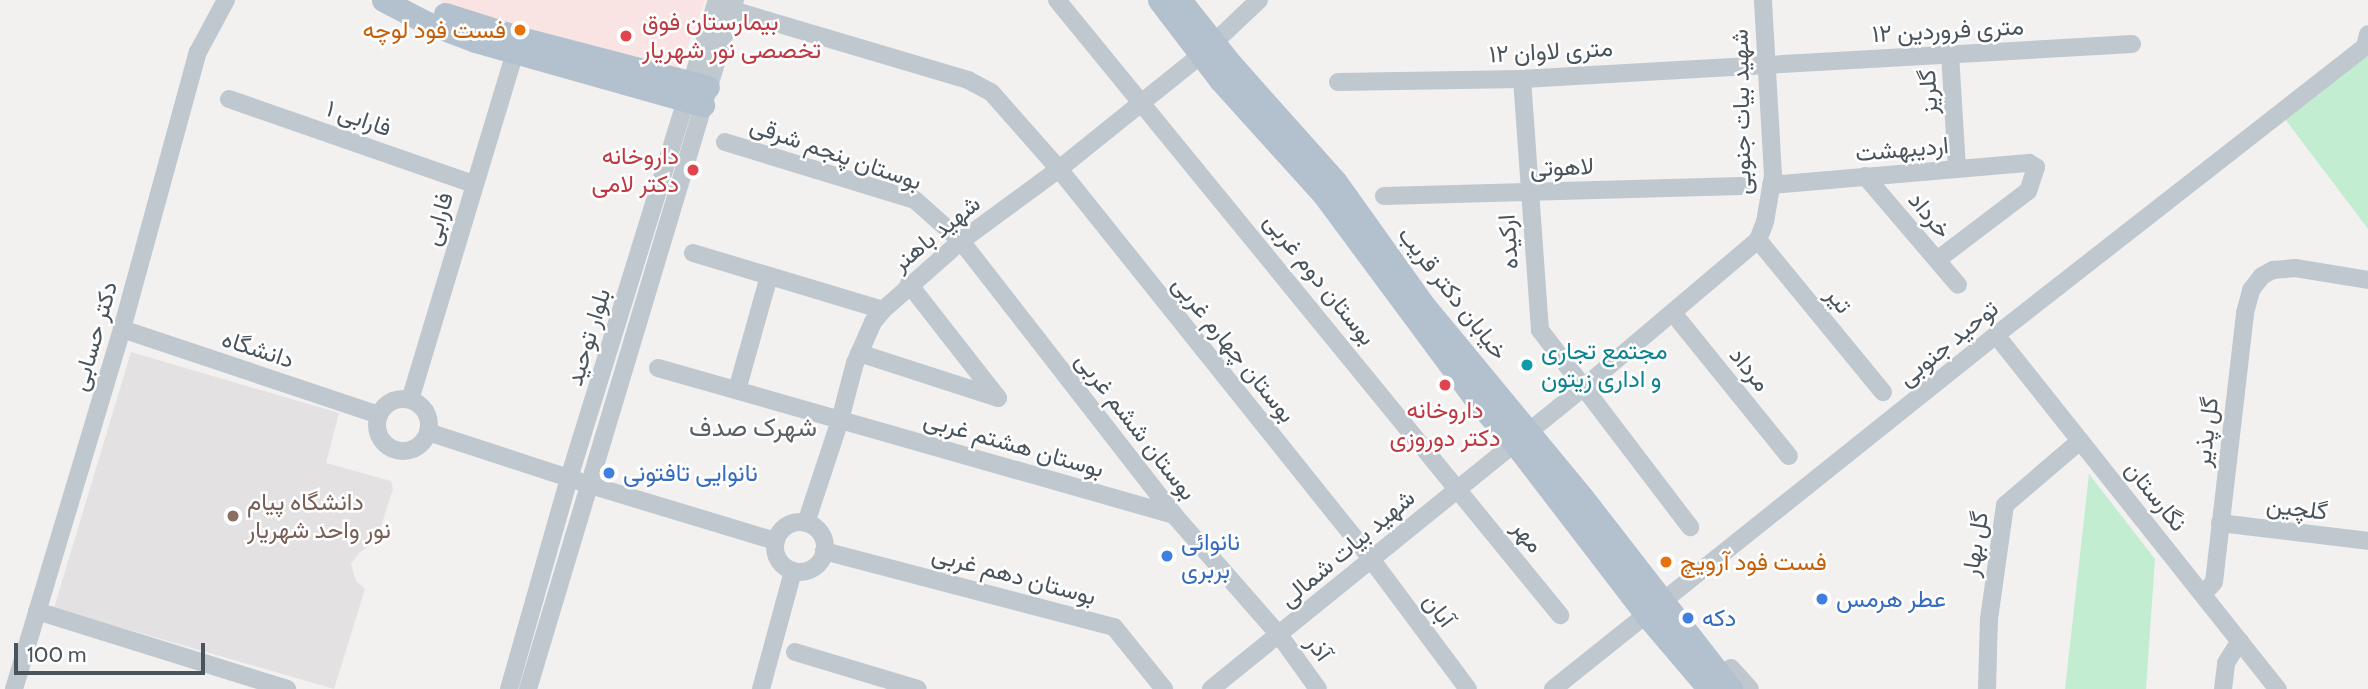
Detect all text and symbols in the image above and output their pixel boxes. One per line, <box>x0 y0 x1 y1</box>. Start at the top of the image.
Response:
place label: بیمارستان فوق تخصصی نور شهریار <box>642 8 821 64</box>
street label: ۱۲ متری فروردین <box>1871 12 2025 48</box>
place label: فست فود لوچه <box>362 16 506 44</box>
marker: فست فود لوچه <box>512 22 528 38</box>
marker: بیمارستان فوق تخصصی نور شهریار <box>616 26 636 46</box>
street label: شهید بیات جنوبی <box>1725 29 1757 195</box>
street label: ۱۲ متری لاوان <box>1488 33 1614 69</box>
street label: گلریز <box>1912 69 1944 115</box>
street label: فارابی ۱ <box>323 94 395 142</box>
street label: بوستان پنجم شرقی <box>746 110 926 196</box>
street label: اردیبهشت <box>1854 131 1950 167</box>
place label: داروخانه دکتر لامی <box>591 142 679 198</box>
street label: لاهوتی <box>1530 151 1594 183</box>
marker: داروخانه دکتر لامی <box>685 162 701 178</box>
street label: خرداد <box>1902 186 1958 244</box>
street label: فارابی <box>417 189 459 249</box>
street label: شهید باهنر <box>886 189 986 277</box>
street label: بوستان دوم غربی <box>1258 207 1382 351</box>
street label: ارکیده <box>1492 214 1524 270</box>
street label: خیابان دکتر قریب <box>1392 221 1514 365</box>
street label: بوستان چهارم غربی <box>1166 270 1302 428</box>
street label: دکتر حسابی <box>65 278 123 394</box>
street label: تیر <box>1820 281 1858 319</box>
street label: بلوار توحید <box>560 285 616 389</box>
street label: توحید جنوبی <box>1892 294 2004 392</box>
street label: دانشگاه <box>218 324 298 374</box>
place label: مجتمع تجاری و اداری زیتون <box>1541 337 1667 393</box>
street label: مرداد <box>1723 341 1777 397</box>
street label: بوستان ششم غربی <box>1069 346 1203 506</box>
marker: مجتمع تجاری و اداری زیتون <box>1519 357 1535 373</box>
marker: داروخانه دکتر دوروزی <box>1437 377 1453 393</box>
place label: داروخانه دکتر دوروزی <box>1390 396 1500 452</box>
street label: گل پذیر <box>2187 396 2225 468</box>
street label: بوستان هشتم غربی <box>921 405 1107 483</box>
district label: شهرک صدف <box>689 412 817 444</box>
street label: نگارستان <box>2119 455 2193 537</box>
place label: نانوایی تافتونی <box>623 459 758 487</box>
marker: نانوایی تافتونی <box>601 465 617 481</box>
street label: شهید بیات شمالی <box>1274 483 1420 613</box>
place label: دانشگاه پیام نور واحد شهریار <box>247 488 391 544</box>
street label: گلچین <box>2265 490 2329 526</box>
marker: دانشگاه پیام نور واحد شهریار <box>225 508 241 524</box>
street label: گل بهار <box>1956 509 1994 579</box>
street label: مهر <box>1506 514 1550 558</box>
place label: نانوائی بربری <box>1181 528 1240 584</box>
street label: بوستان دهم غربی <box>929 539 1099 611</box>
marker: نانوائی بربری <box>1159 548 1175 564</box>
place label: فست فود آرویچ <box>1680 548 1827 576</box>
marker: فست فود آرویچ <box>1658 554 1674 570</box>
place label: عطر هرمس <box>1836 585 1946 613</box>
street label: آبان <box>1417 587 1461 633</box>
marker: عطر هرمس <box>1814 591 1830 607</box>
place label: دکه <box>1702 604 1736 632</box>
marker: دکه <box>1680 610 1696 626</box>
street label: آذر <box>1300 629 1338 667</box>
scale bar <box>18 630 208 674</box>
text: 100 m <box>27 642 86 667</box>

